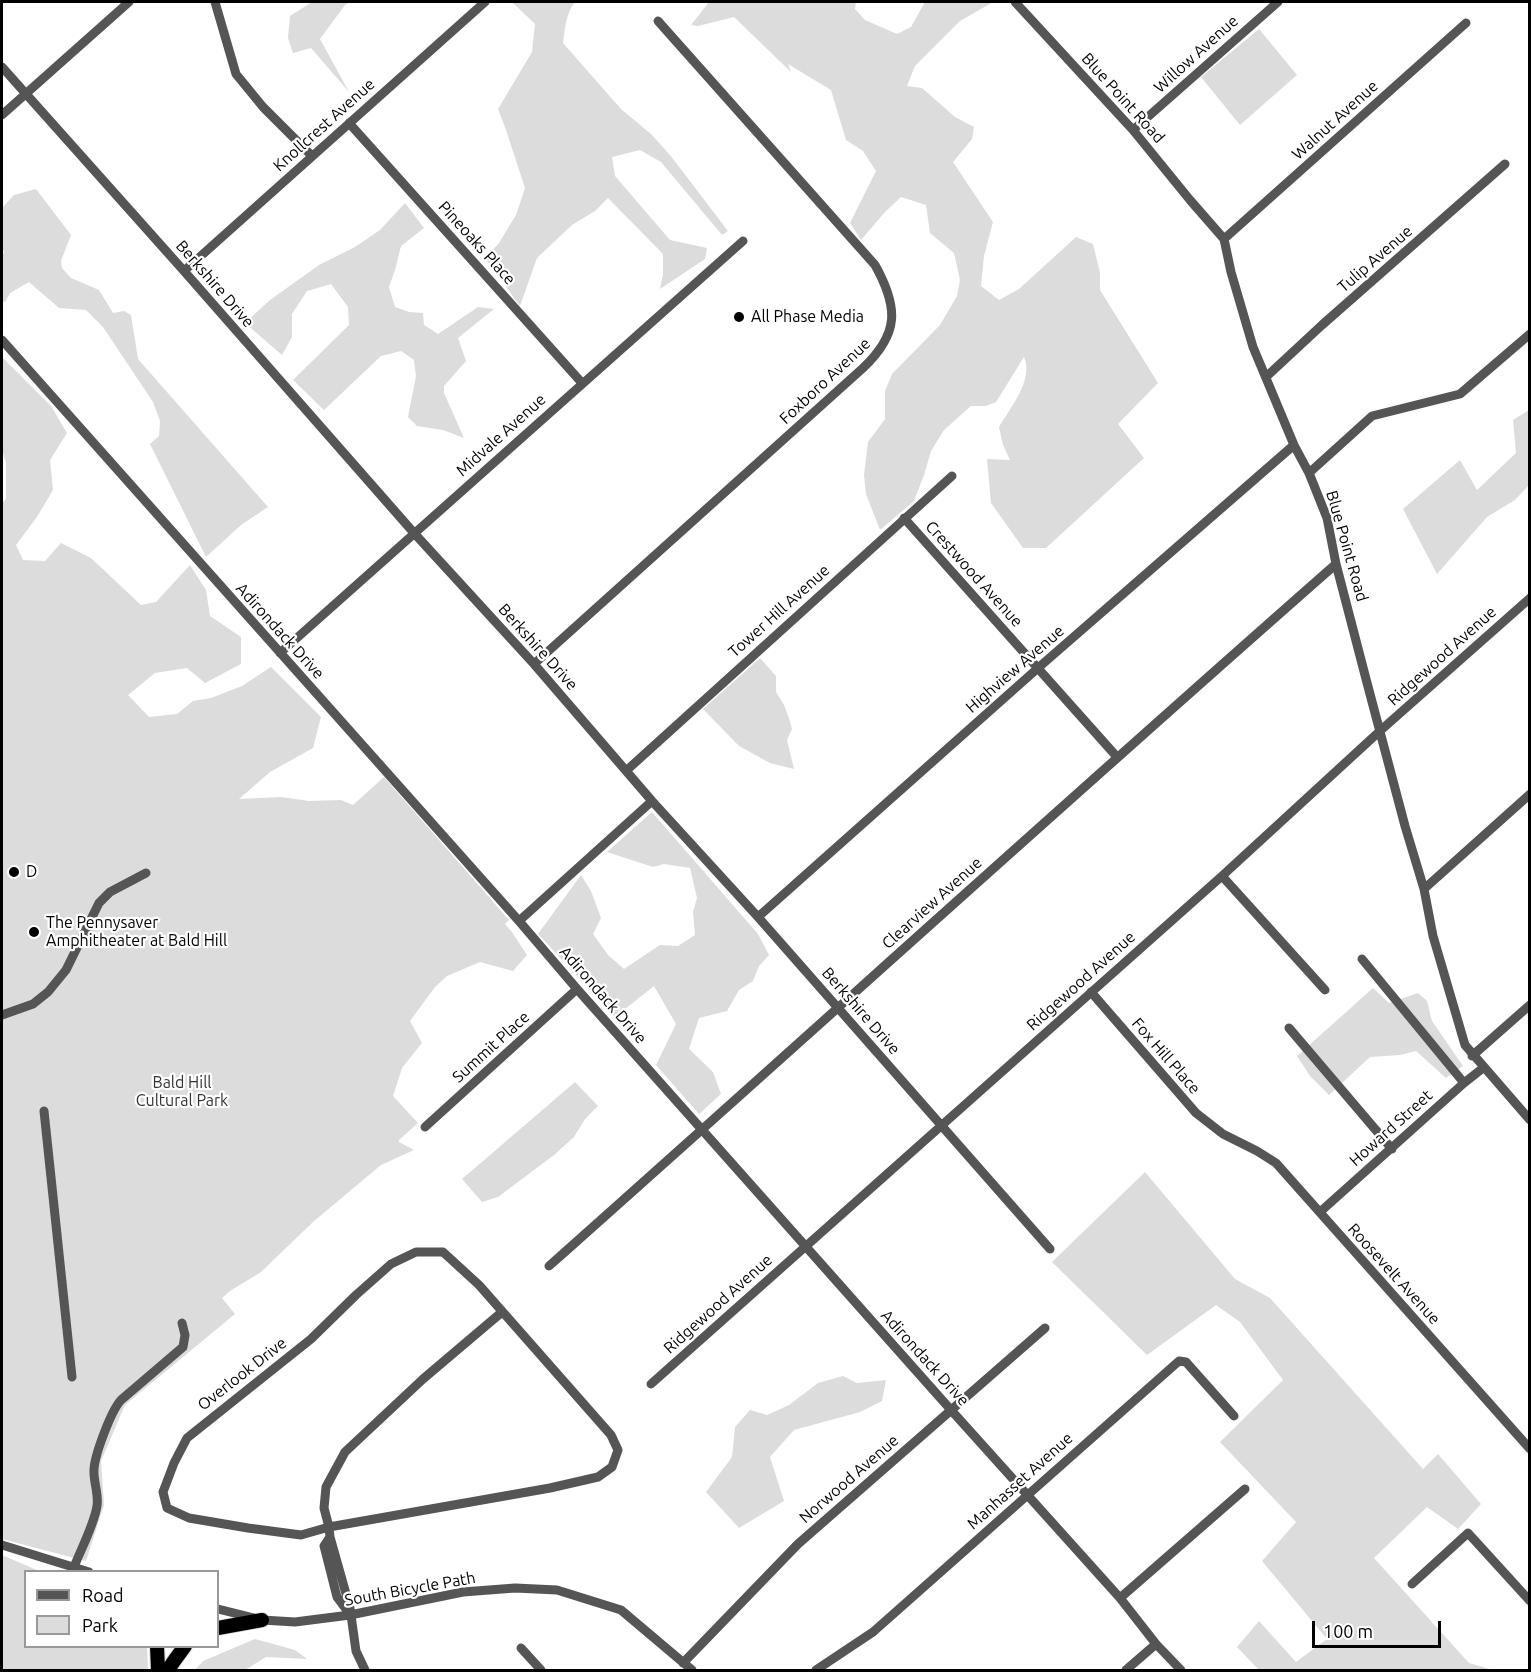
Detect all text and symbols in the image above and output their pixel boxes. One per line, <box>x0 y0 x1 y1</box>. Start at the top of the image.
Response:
street label: Willow Avenue <box>1150 11 1242 97</box>
street label: Blue Point Road <box>1078 49 1168 147</box>
street label: Knollcrest Avenue <box>269 74 379 176</box>
street label: Walnut Avenue <box>1288 76 1382 164</box>
street label: Pineoaks Place <box>434 197 520 289</box>
street label: Tulip Avenue <box>1334 221 1416 297</box>
street label: Berkshire Drive <box>172 236 258 332</box>
place label: All Phase Media <box>751 307 864 327</box>
marker: All Phase Media <box>732 310 746 324</box>
street label: Foxboro Avenue <box>776 334 874 428</box>
street label: Midvale Avenue <box>452 390 550 480</box>
street label: Blue Point Road <box>1322 488 1372 604</box>
street label: Crestwood Avenue <box>921 517 1027 631</box>
street label: Tower Hill Avenue <box>724 561 834 661</box>
street label: Adirondack Drive <box>232 579 328 683</box>
street label: Berkshire Drive <box>494 600 582 694</box>
street label: Ridgewood Avenue <box>1384 602 1500 710</box>
street label: Highview Avenue <box>962 621 1068 717</box>
street label: Clearview Avenue <box>878 853 986 953</box>
place label: D <box>26 862 37 882</box>
marker: D <box>7 865 21 879</box>
place label: The Pennysaver Amphitheater at Bald Hill <box>46 913 227 951</box>
marker: The Pennysaver Amphitheater at Bald Hill <box>27 925 41 939</box>
street label: Ridgewood Avenue <box>1023 927 1139 1035</box>
street label: Adirondack Drive <box>555 942 651 1048</box>
street label: Berkshire Drive <box>818 963 904 1059</box>
street label: Summit Place <box>448 1007 534 1087</box>
street label: Fox Hill Place <box>1128 1014 1204 1098</box>
park label: Bald Hill Cultural Park <box>136 1073 228 1111</box>
street label: Howard Street <box>1346 1086 1436 1170</box>
street label: Roosevelt Avenue <box>1344 1220 1444 1328</box>
street label: Ridgewood Avenue <box>660 1250 776 1358</box>
street label: Adirondack Drive <box>877 1306 973 1410</box>
street label: Overlook Drive <box>194 1333 290 1415</box>
street label: Manhasset Avenue <box>963 1429 1077 1533</box>
street label: Norwood Avenue <box>795 1431 903 1527</box>
street label: South Bicycle Path <box>343 1568 477 1610</box>
legend <box>24 1570 219 1648</box>
text: Road <box>82 1585 124 1605</box>
scale bar <box>1315 1609 1444 1647</box>
text: Park <box>82 1615 118 1635</box>
text: 100 m <box>1323 1621 1373 1641</box>

